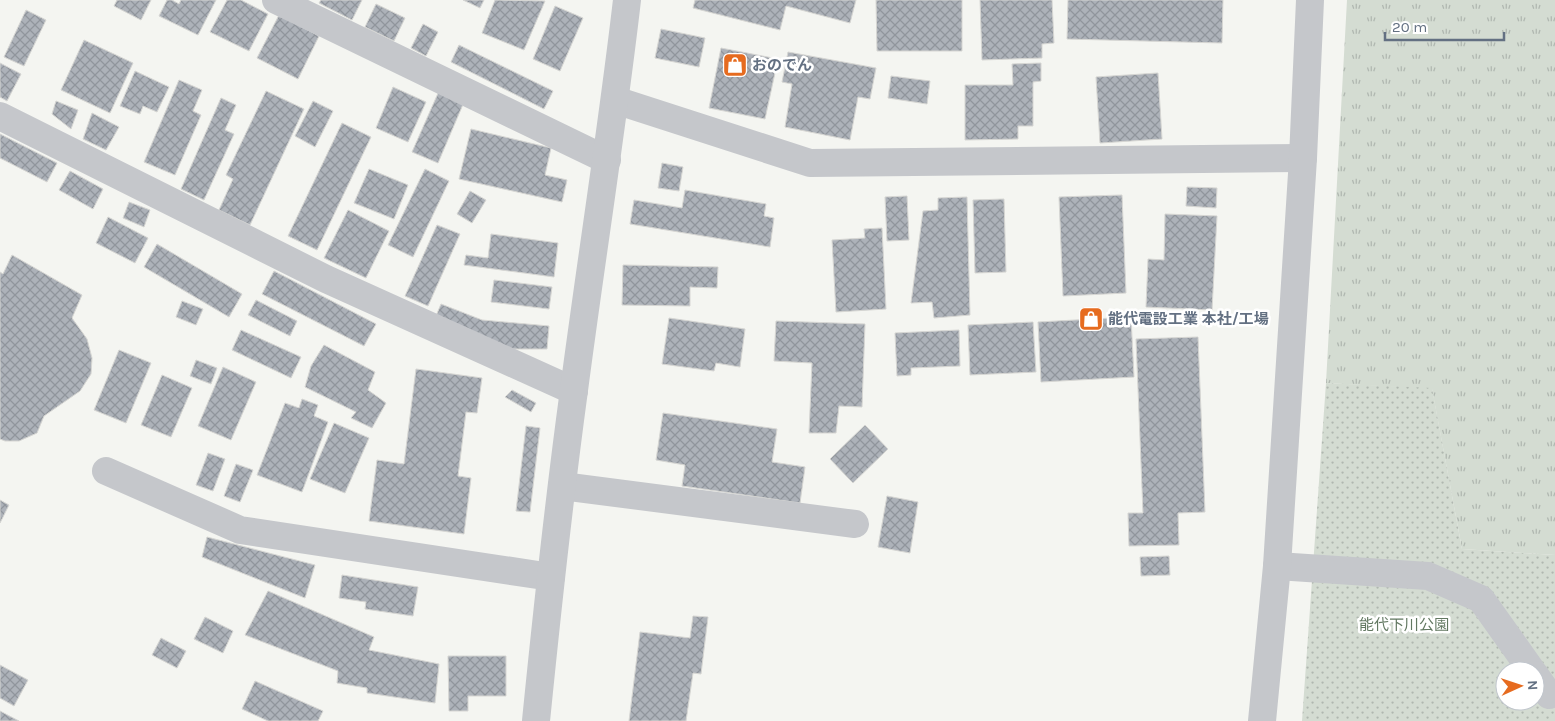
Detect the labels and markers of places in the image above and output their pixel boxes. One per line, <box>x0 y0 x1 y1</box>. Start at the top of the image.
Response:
shop icon: おのでん <box>722 52 748 78</box>
place label: おのでん <box>752 56 812 74</box>
shop icon: 能代電設工業 本社/工場 <box>1078 306 1104 332</box>
place label: 能代電設工業 本社/工場 <box>1108 310 1269 328</box>

